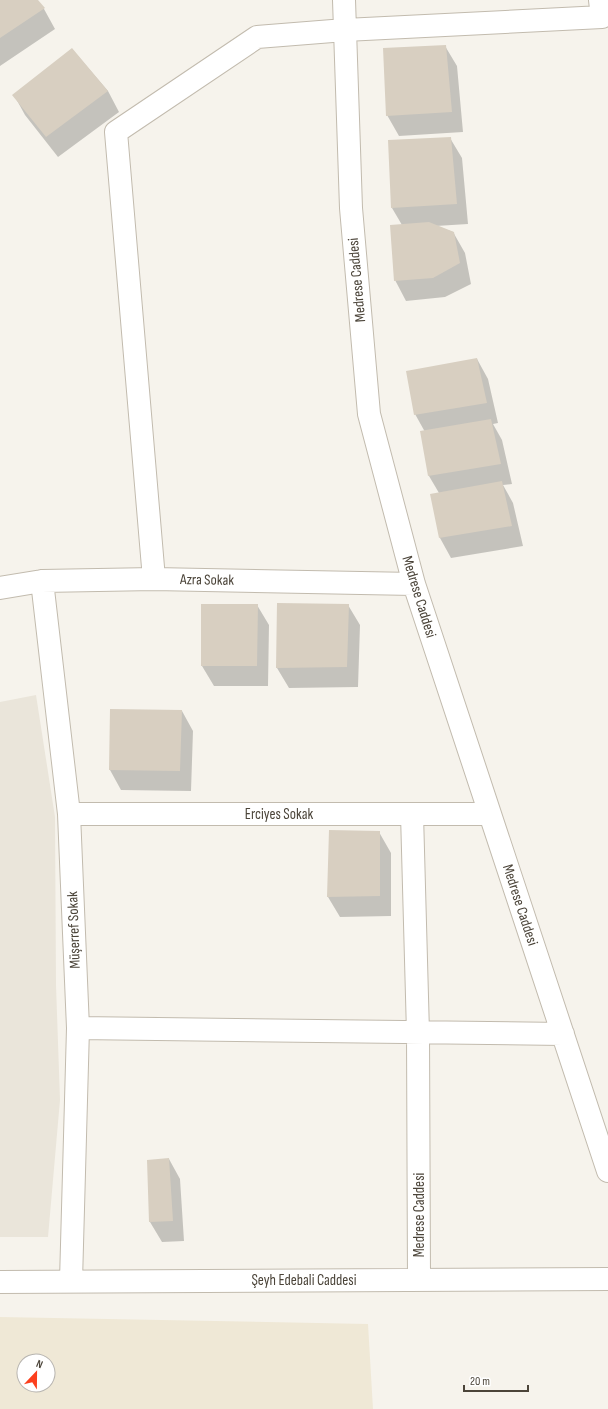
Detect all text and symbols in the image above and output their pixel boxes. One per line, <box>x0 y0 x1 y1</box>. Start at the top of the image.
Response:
street label: Medrese Caddesi <box>344 237 370 323</box>
street label: Medrese Caddesi <box>398 554 441 640</box>
street label: Azra Sokak <box>179 570 234 590</box>
street label: Erciyes Sokak <box>245 805 313 824</box>
street label: Medrese Caddesi <box>498 862 542 948</box>
street label: Müşerref Sokak <box>63 891 85 969</box>
street label: Medrese Caddesi <box>410 1172 429 1257</box>
street label: Şeyh Edebali Caddesi <box>251 1271 357 1290</box>
north arrow <box>16 1353 56 1393</box>
text: N <box>34 1357 45 1371</box>
scale bar <box>464 1367 528 1393</box>
text: 20 m <box>470 1374 490 1389</box>

